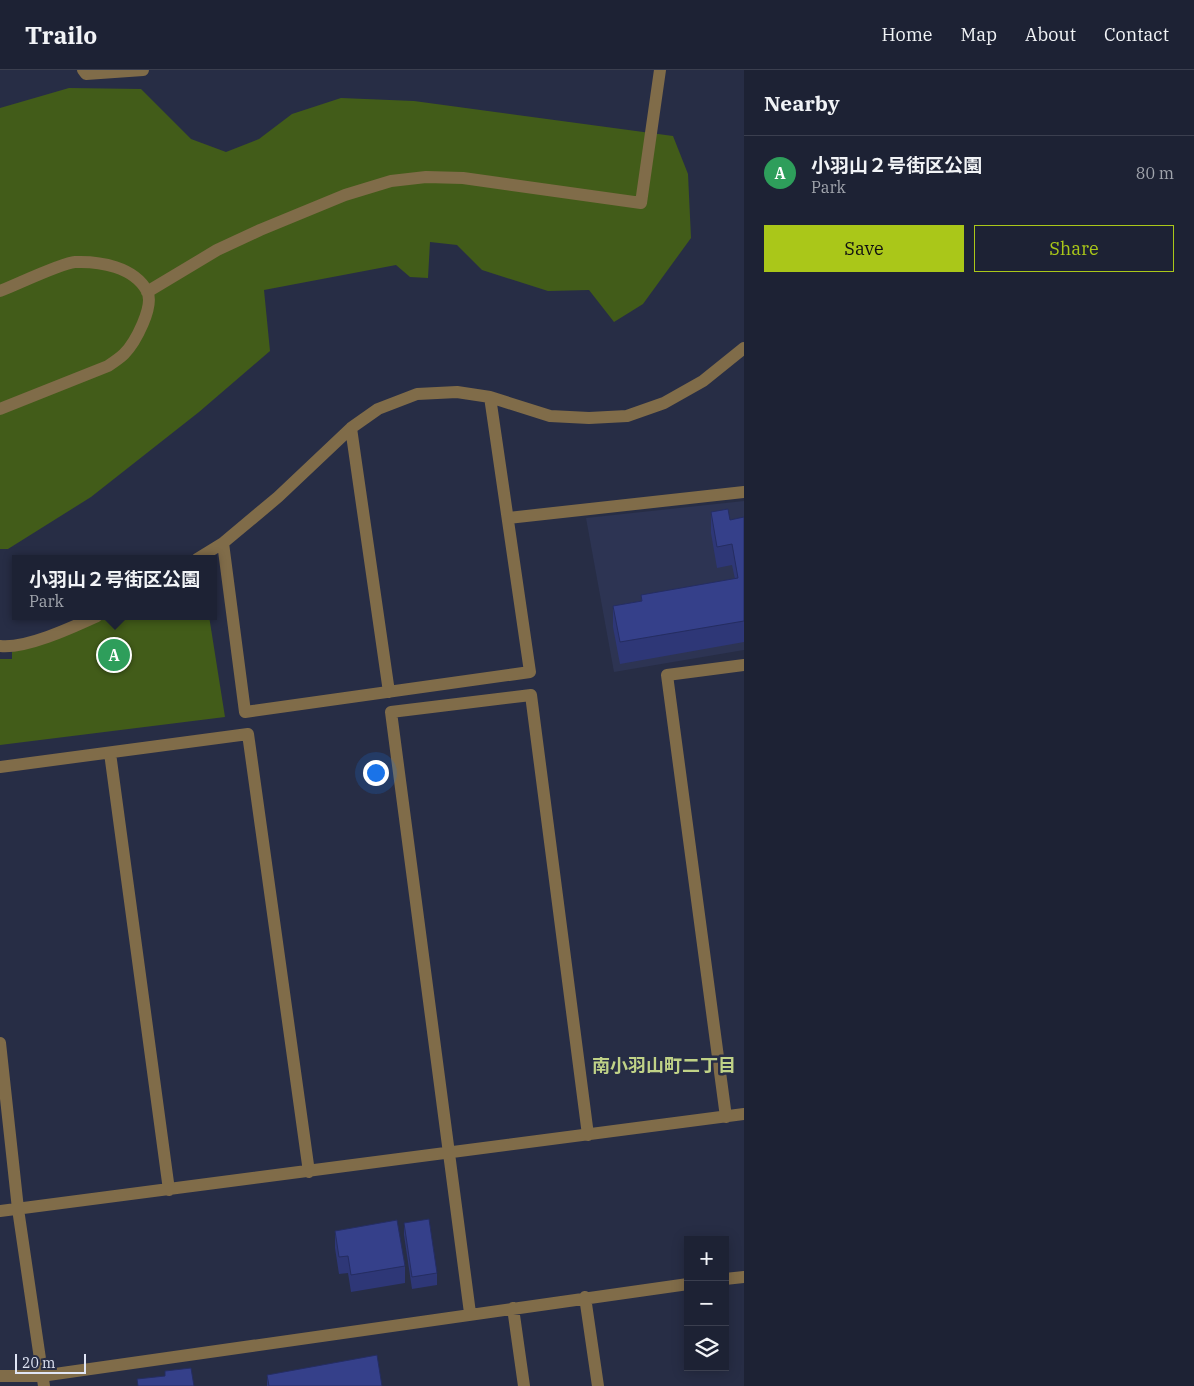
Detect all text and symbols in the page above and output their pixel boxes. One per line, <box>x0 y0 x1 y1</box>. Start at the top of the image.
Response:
text: Trailo <box>25 19 97 51</box>
text: Home <box>881 23 933 46</box>
text: Map <box>961 23 997 46</box>
text: About <box>1025 23 1076 46</box>
text: Contact <box>1104 23 1169 46</box>
text: Nearby <box>764 89 840 117</box>
text: 小羽山２号街区公園 <box>811 153 982 177</box>
text: A <box>774 163 786 183</box>
text: 80 m <box>1136 163 1174 183</box>
text: Park <box>811 177 846 197</box>
button: Save <box>764 225 964 272</box>
button: Share <box>974 225 1174 272</box>
popup <box>12 555 217 620</box>
text: 小羽山２号街区公園 <box>29 567 200 591</box>
text: Park <box>29 591 64 611</box>
pin: A <box>98 636 130 674</box>
your location <box>363 760 389 786</box>
district label: 南小羽山町二丁目 <box>592 1054 736 1077</box>
map controls <box>684 1236 729 1371</box>
button: + <box>684 1236 729 1281</box>
button: − <box>684 1281 729 1326</box>
button: layers <box>684 1326 729 1371</box>
scale bar <box>15 1351 86 1374</box>
text: 20 m <box>22 1354 55 1372</box>

